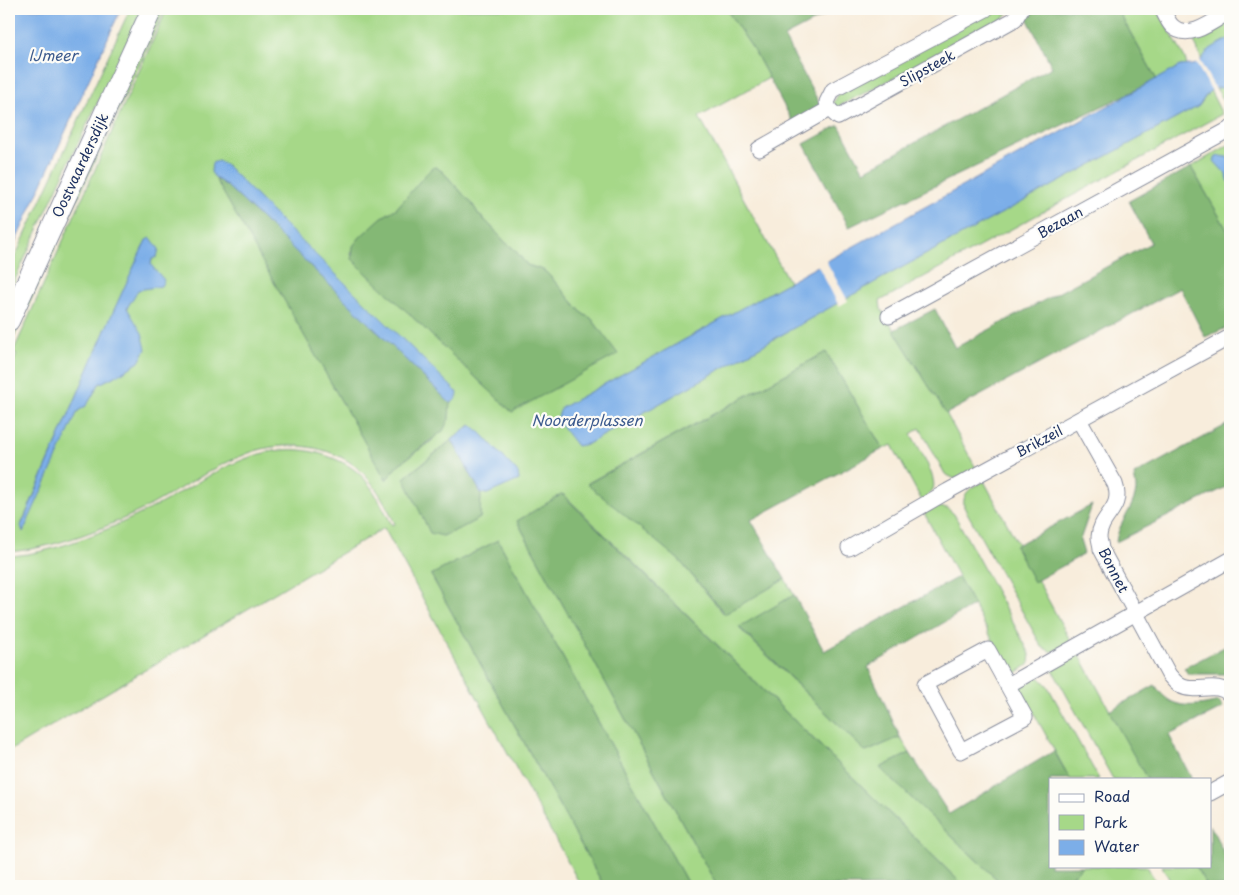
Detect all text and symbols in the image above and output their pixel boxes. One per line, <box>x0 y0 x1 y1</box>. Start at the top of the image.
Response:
water label: IJmeer <box>28 43 80 66</box>
street label: Slipsteek <box>895 44 959 92</box>
street label: Oostvaardersdijk <box>47 109 114 221</box>
street label: Bezaan <box>1033 201 1087 243</box>
water label: Noorderplassen <box>531 408 643 431</box>
street label: Brikzeil <box>1012 420 1066 462</box>
street label: Bonnet <box>1094 544 1134 597</box>
legend <box>1049 778 1212 868</box>
text: Road <box>1094 784 1130 807</box>
text: Park <box>1094 810 1128 833</box>
text: Water <box>1094 834 1139 857</box>

